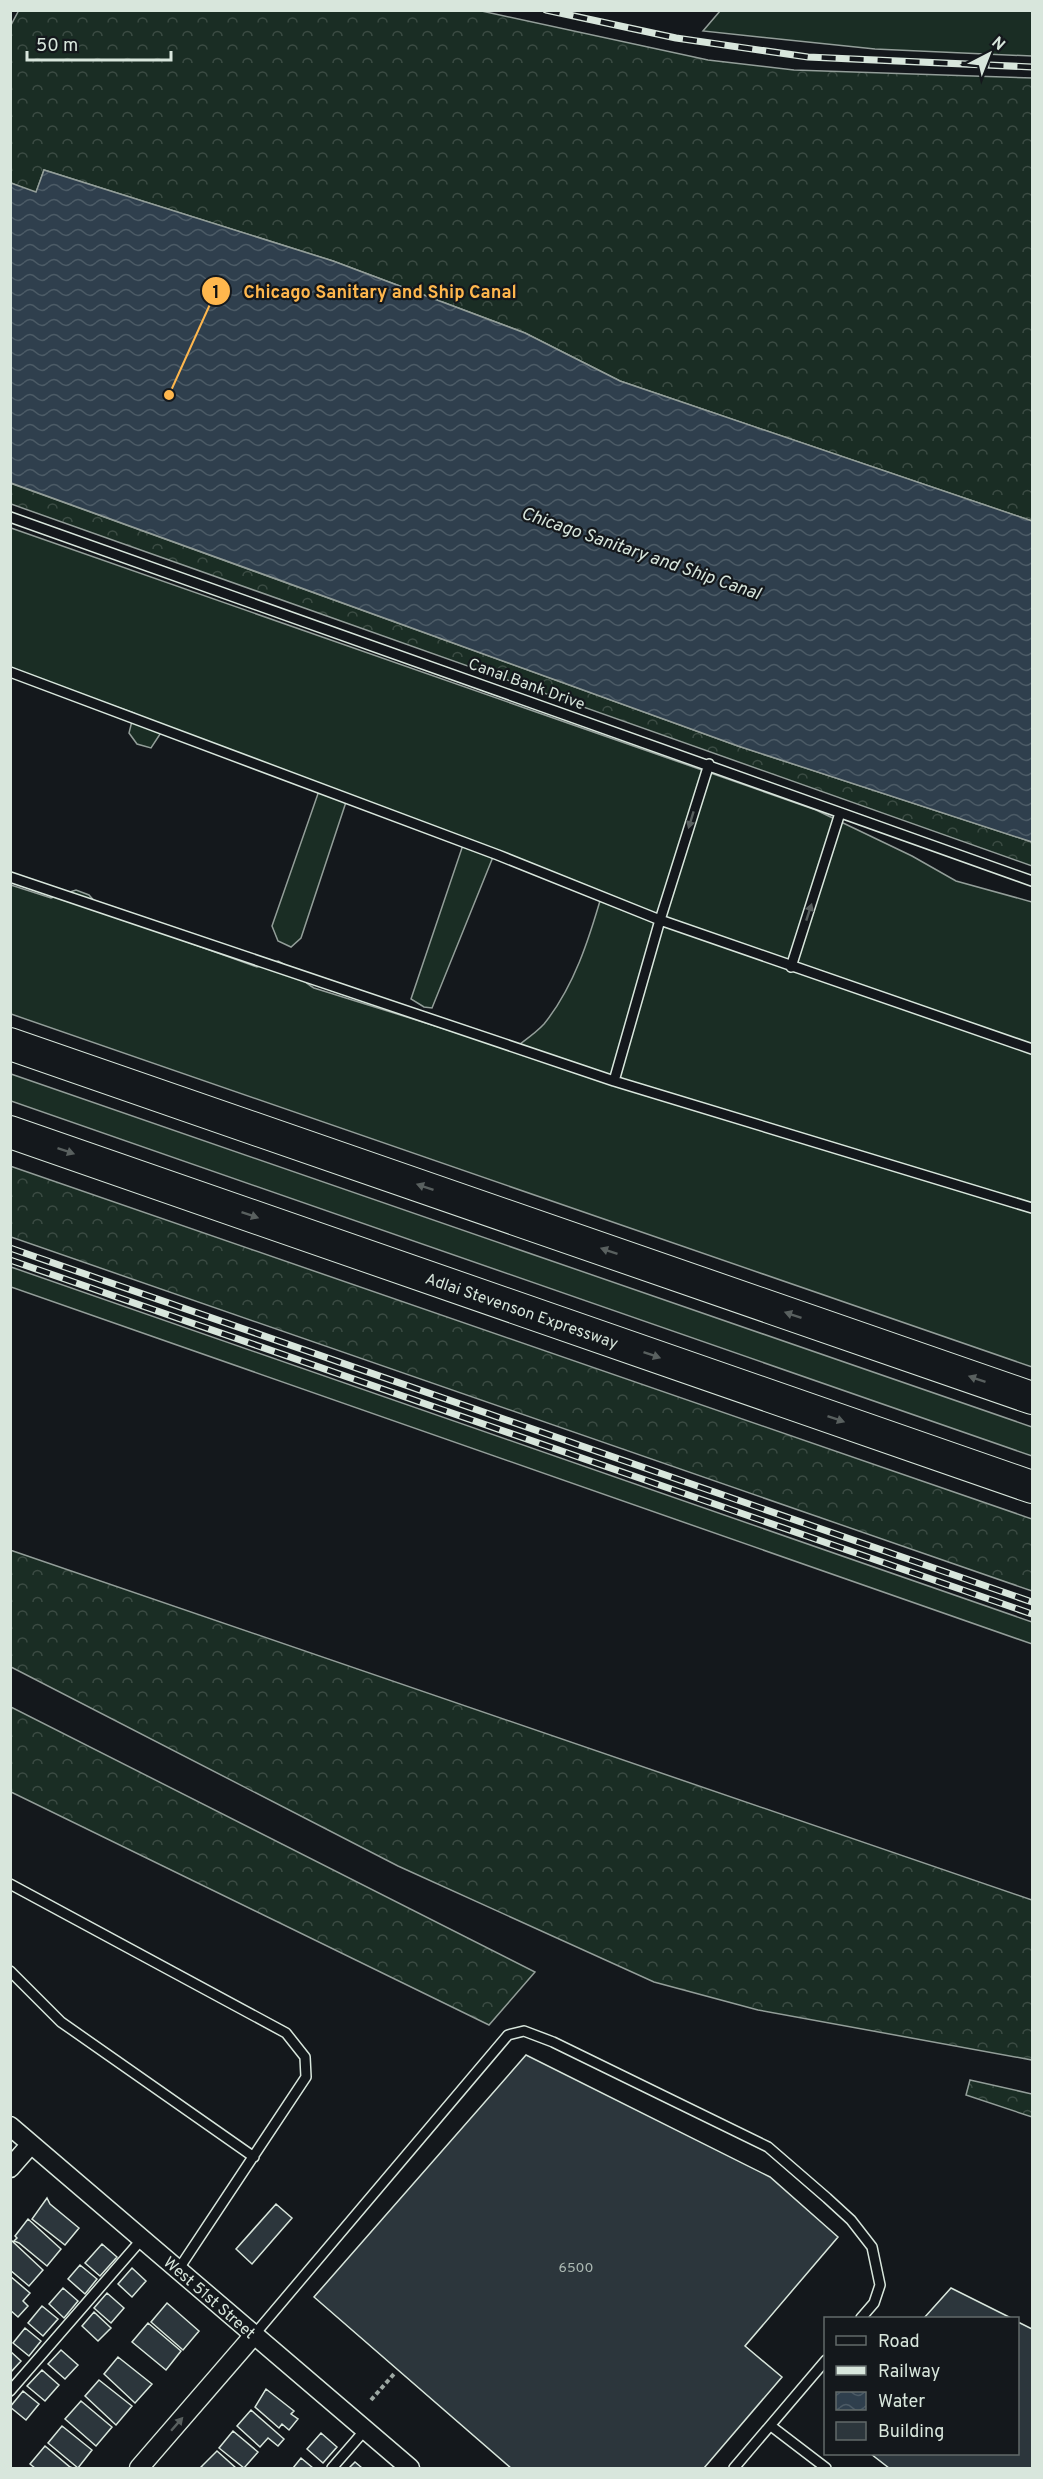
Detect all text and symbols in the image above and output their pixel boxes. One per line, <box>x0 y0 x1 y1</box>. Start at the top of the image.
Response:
scale bar <box>27 24 171 62</box>
north arrow <box>959 24 1019 84</box>
text: N <box>987 33 1009 56</box>
text: 50 m <box>36 35 78 58</box>
callout: Chicago Sanitary and Ship Canal <box>201 273 529 309</box>
text: 1 <box>212 282 220 305</box>
text: Chicago Sanitary and Ship Canal <box>243 282 517 305</box>
water label: Chicago Sanitary and Ship Canal <box>518 503 765 607</box>
street label: Canal Bank Drive <box>465 654 587 715</box>
one-way arrow <box>686 811 696 829</box>
one-way arrow <box>804 903 814 921</box>
one-way arrow <box>57 1147 75 1156</box>
one-way arrow <box>415 1182 433 1192</box>
one-way arrow <box>241 1211 259 1221</box>
one-way arrow <box>600 1246 618 1256</box>
street label: Adlai Stevenson Expressway <box>422 1269 620 1354</box>
one-way arrow <box>784 1310 802 1320</box>
one-way arrow <box>643 1351 661 1361</box>
one-way arrow <box>968 1374 986 1384</box>
one-way arrow <box>828 1415 846 1425</box>
street label: West 51st Street <box>159 2253 259 2344</box>
house number: 6500 <box>559 2260 593 2277</box>
legend <box>824 2317 1019 2455</box>
text: Road <box>878 2331 920 2354</box>
text: Railway <box>878 2361 940 2384</box>
text: Water <box>878 2391 925 2414</box>
one-way arrow <box>170 2417 183 2432</box>
text: Building <box>878 2421 944 2444</box>

